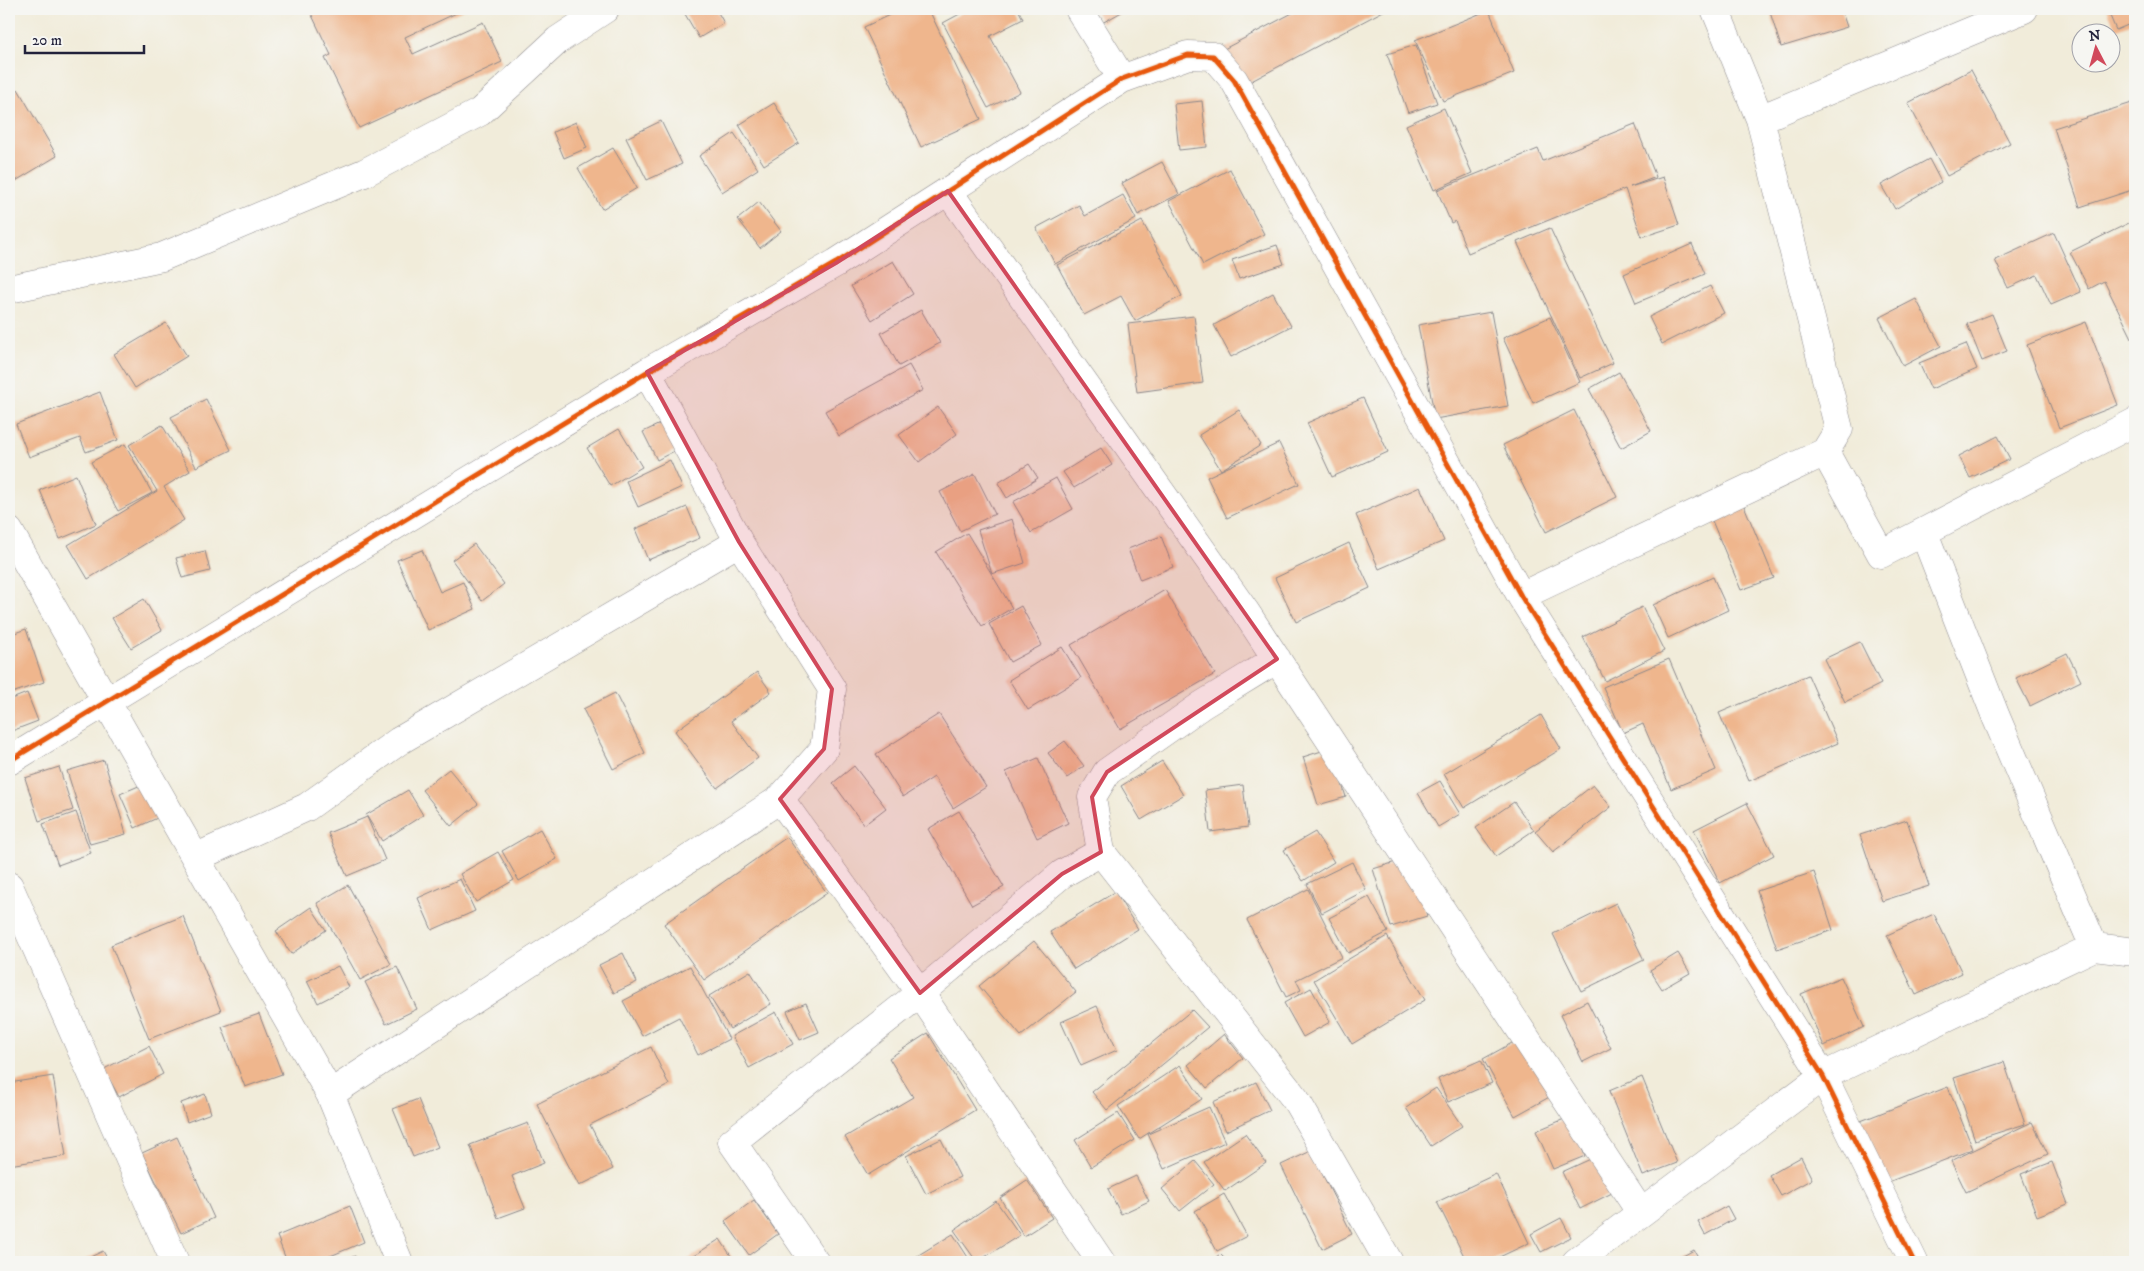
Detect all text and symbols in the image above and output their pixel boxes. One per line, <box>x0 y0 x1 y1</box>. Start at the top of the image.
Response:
scale bar <box>25 22 144 54</box>
north arrow <box>2072 22 2122 72</box>
text: N <box>2088 26 2102 46</box>
text: 20 m <box>32 31 62 50</box>

